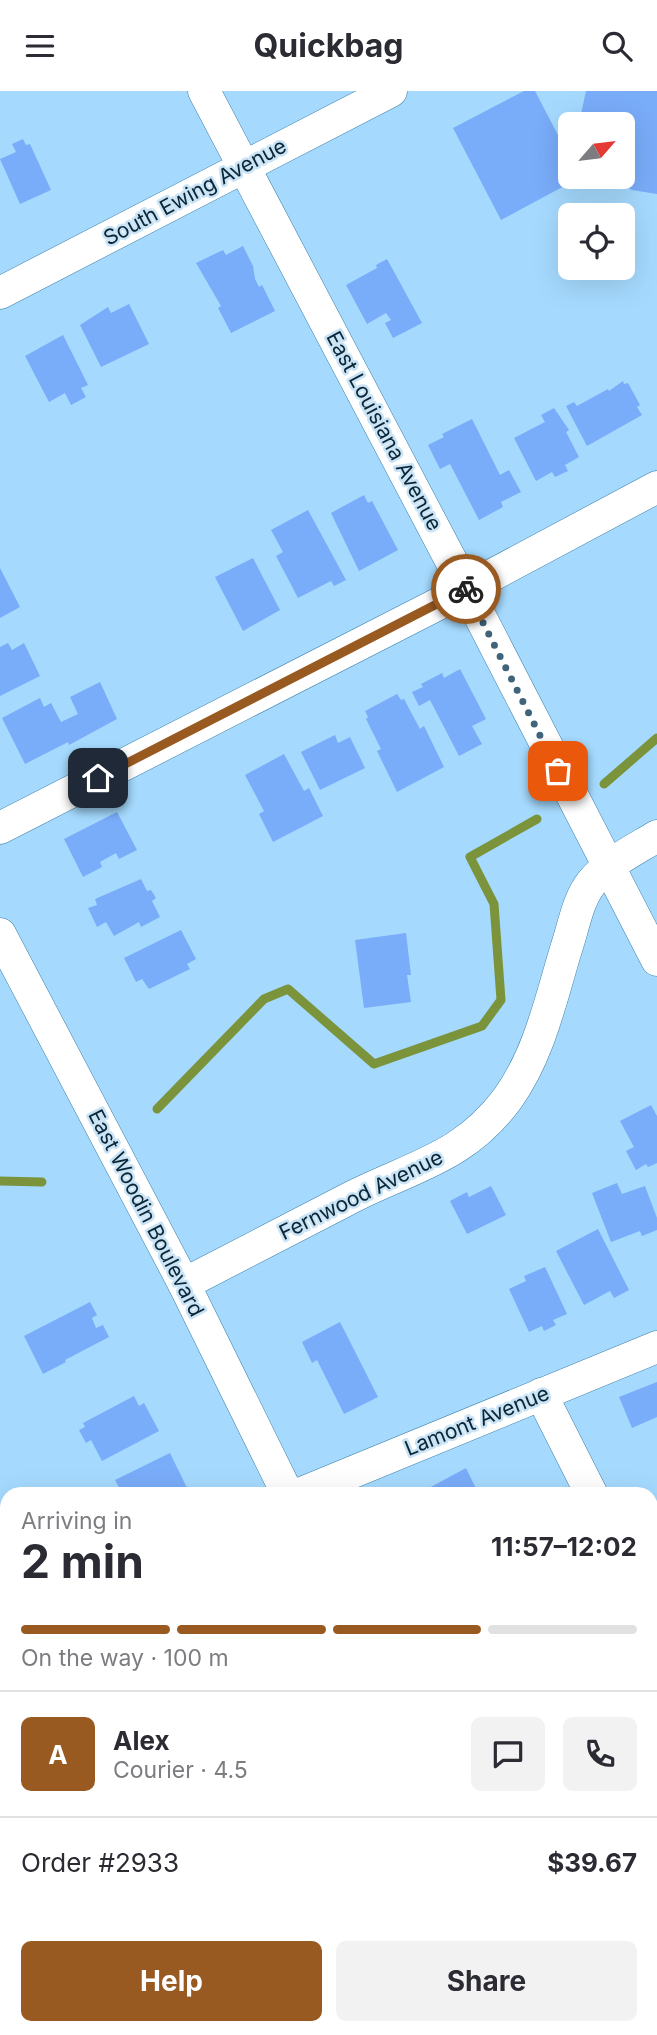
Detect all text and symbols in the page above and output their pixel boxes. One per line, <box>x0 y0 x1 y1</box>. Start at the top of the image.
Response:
text: Quickbag <box>253 26 404 65</box>
icon: menu <box>21 27 59 65</box>
icon: search <box>598 27 636 65</box>
north arrow <box>558 112 635 189</box>
map controls <box>558 112 635 280</box>
street label: South Ewing Avenue <box>99 133 290 250</box>
button: locate <box>558 203 635 280</box>
street label: East Louisiana Avenue <box>321 327 448 535</box>
courier <box>431 554 501 624</box>
icon: bike <box>447 570 485 608</box>
pin <box>528 741 588 801</box>
pin <box>68 748 128 808</box>
icon: bag <box>539 752 577 790</box>
icon: home <box>79 759 117 797</box>
street label: East Woodin Boulevard <box>83 1105 210 1320</box>
street label: Fernwood Avenue <box>275 1144 447 1245</box>
street label: Lamont Avenue <box>401 1380 553 1461</box>
text: Arriving in <box>21 1507 132 1535</box>
text: 11:57–12:02 <box>491 1531 637 1562</box>
text: 2 min <box>21 1533 144 1589</box>
text: On the way · 100 m <box>21 1644 229 1672</box>
button: chat <box>471 1717 545 1791</box>
button: phone <box>563 1717 637 1791</box>
text: Alex <box>113 1725 170 1756</box>
text: A <box>48 1739 68 1770</box>
text: Courier · 4.5 <box>113 1756 248 1784</box>
text: Order #2933 <box>21 1847 179 1878</box>
text: $39.67 <box>547 1847 637 1878</box>
button: Help <box>21 1941 322 2021</box>
button: Share <box>336 1941 637 2021</box>

